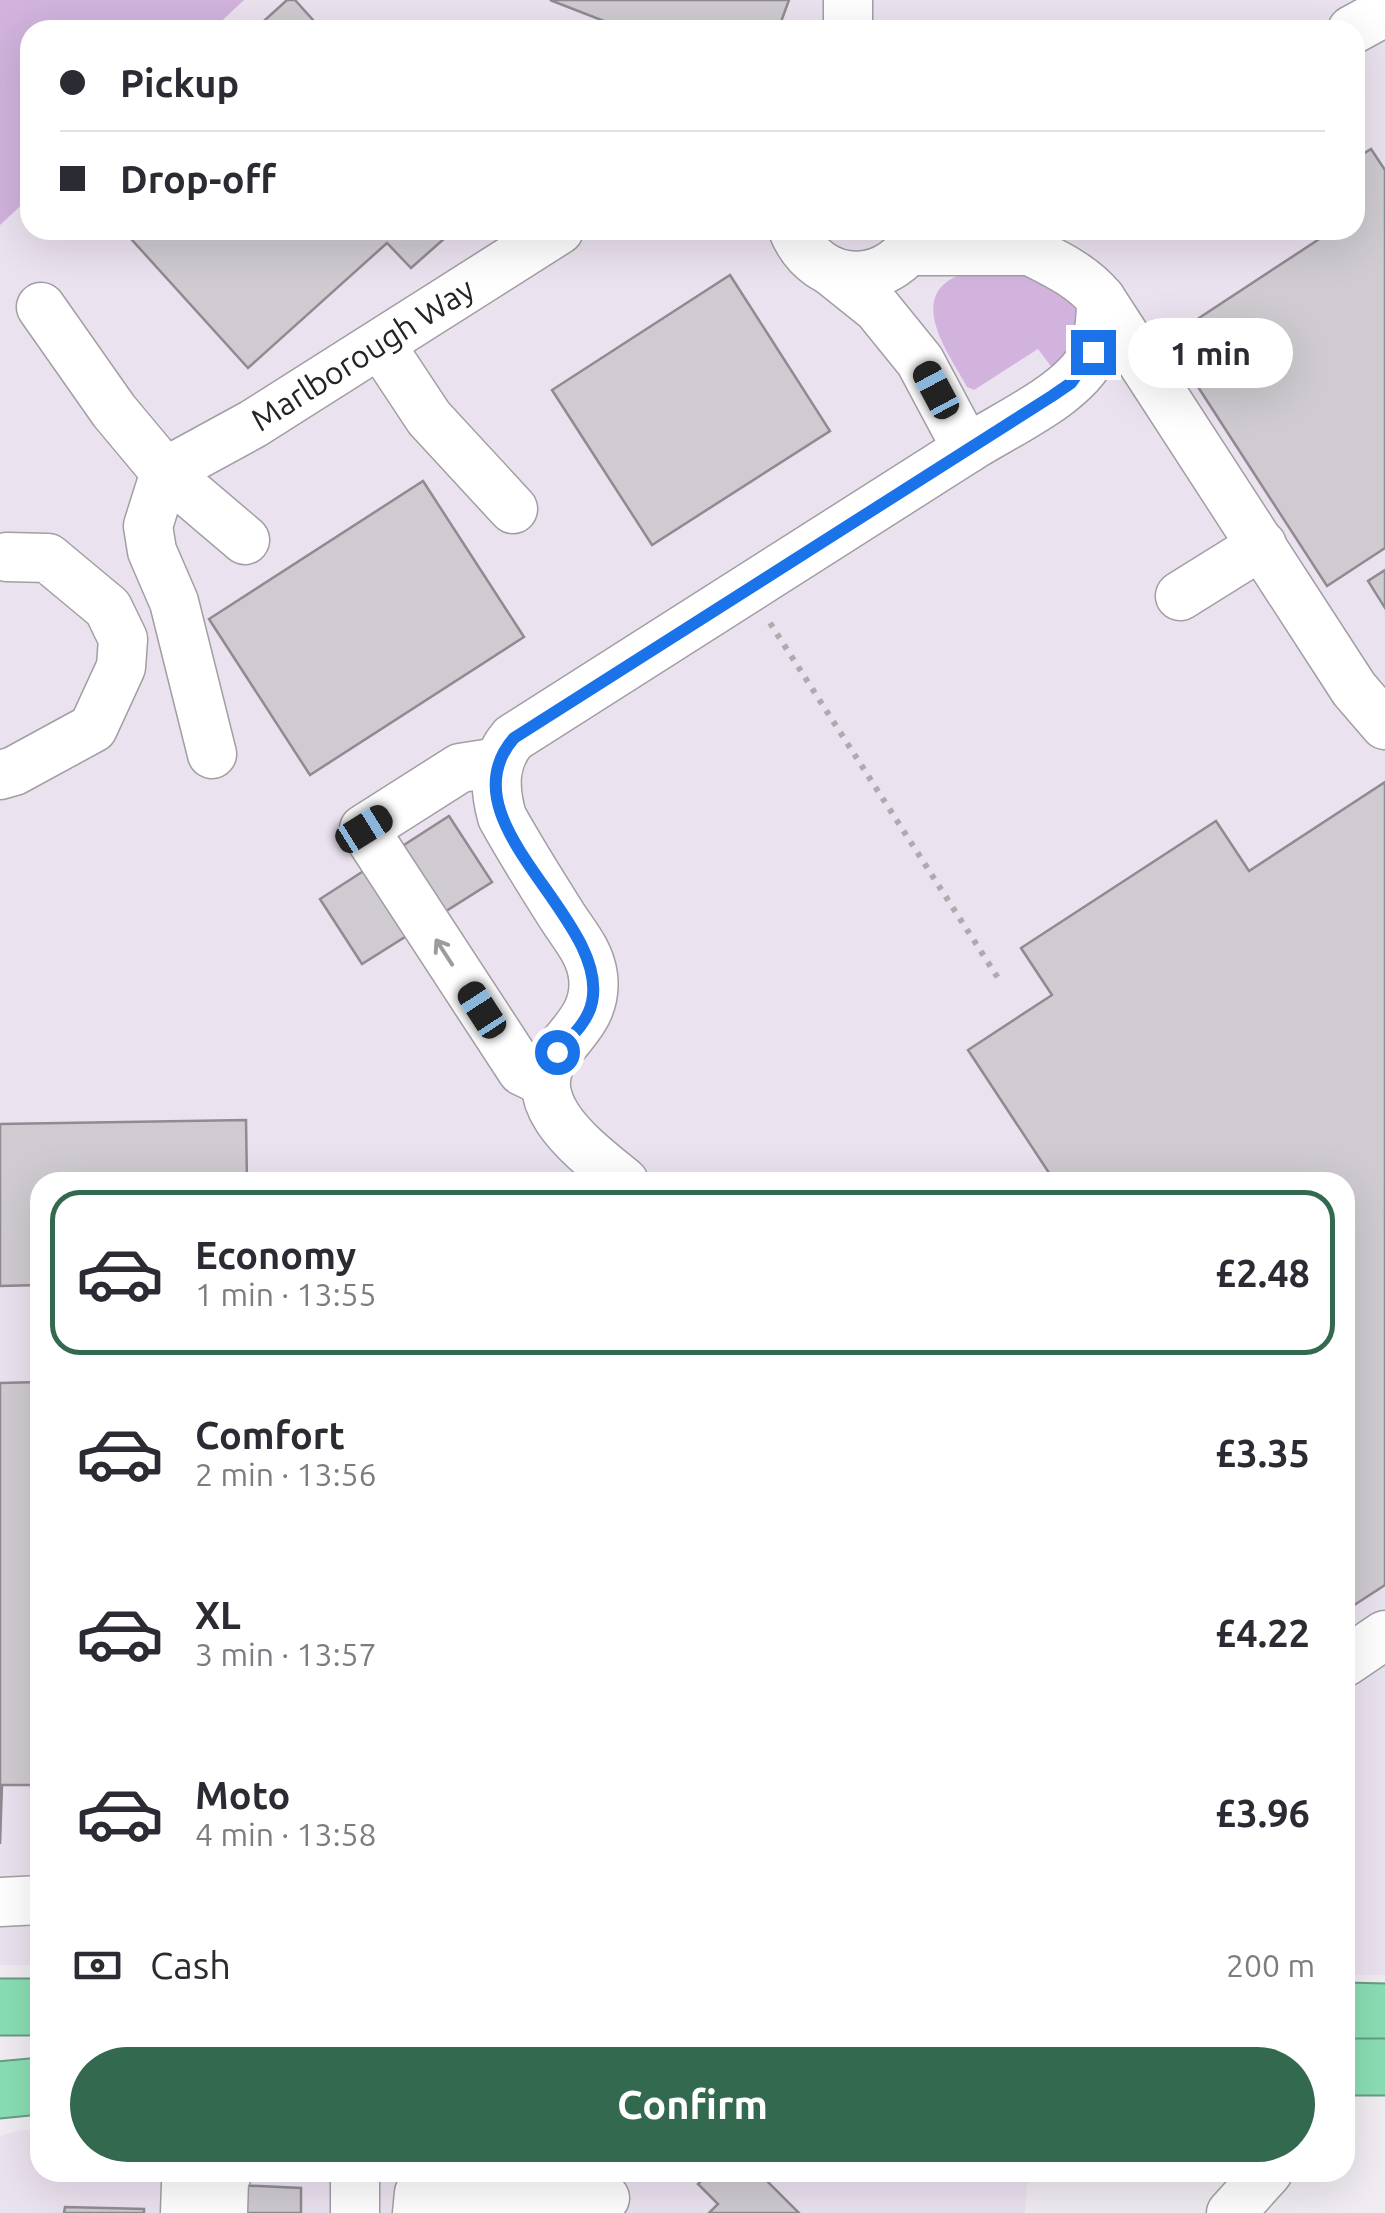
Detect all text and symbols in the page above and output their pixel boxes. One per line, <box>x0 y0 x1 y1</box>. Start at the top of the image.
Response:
text: Pickup <box>120 62 239 104</box>
text: Drop-off <box>120 158 276 200</box>
street label: Marlborough Way <box>244 270 480 437</box>
callout: 1 min <box>1128 317 1293 387</box>
route end <box>1071 330 1116 375</box>
text: 1 min <box>1170 335 1251 371</box>
car <box>909 356 963 424</box>
car <box>331 800 397 858</box>
one-way arrow <box>434 938 455 966</box>
car <box>453 977 511 1043</box>
route start <box>535 1030 580 1075</box>
icon: car <box>75 1228 165 1318</box>
text: Economy <box>195 1234 356 1276</box>
text: £2.48 <box>1215 1252 1310 1294</box>
text: 1 min · 13:55 <box>195 1276 377 1312</box>
icon: car <box>75 1408 165 1498</box>
text: Comfort <box>195 1414 345 1456</box>
text: £3.35 <box>1215 1432 1310 1474</box>
text: 2 min · 13:56 <box>195 1456 377 1492</box>
icon: car <box>75 1588 165 1678</box>
text: XL <box>195 1594 241 1636</box>
text: £4.22 <box>1215 1612 1310 1654</box>
text: 3 min · 13:57 <box>195 1636 377 1672</box>
icon: car <box>75 1768 165 1858</box>
text: Moto <box>195 1774 290 1816</box>
text: £3.96 <box>1215 1792 1310 1834</box>
text: 4 min · 13:58 <box>195 1816 377 1852</box>
icon: cash <box>70 1938 125 1993</box>
text: Cash <box>150 1944 231 1986</box>
text: 200 m <box>1226 1947 1315 1983</box>
button: Confirm <box>70 2047 1315 2162</box>

